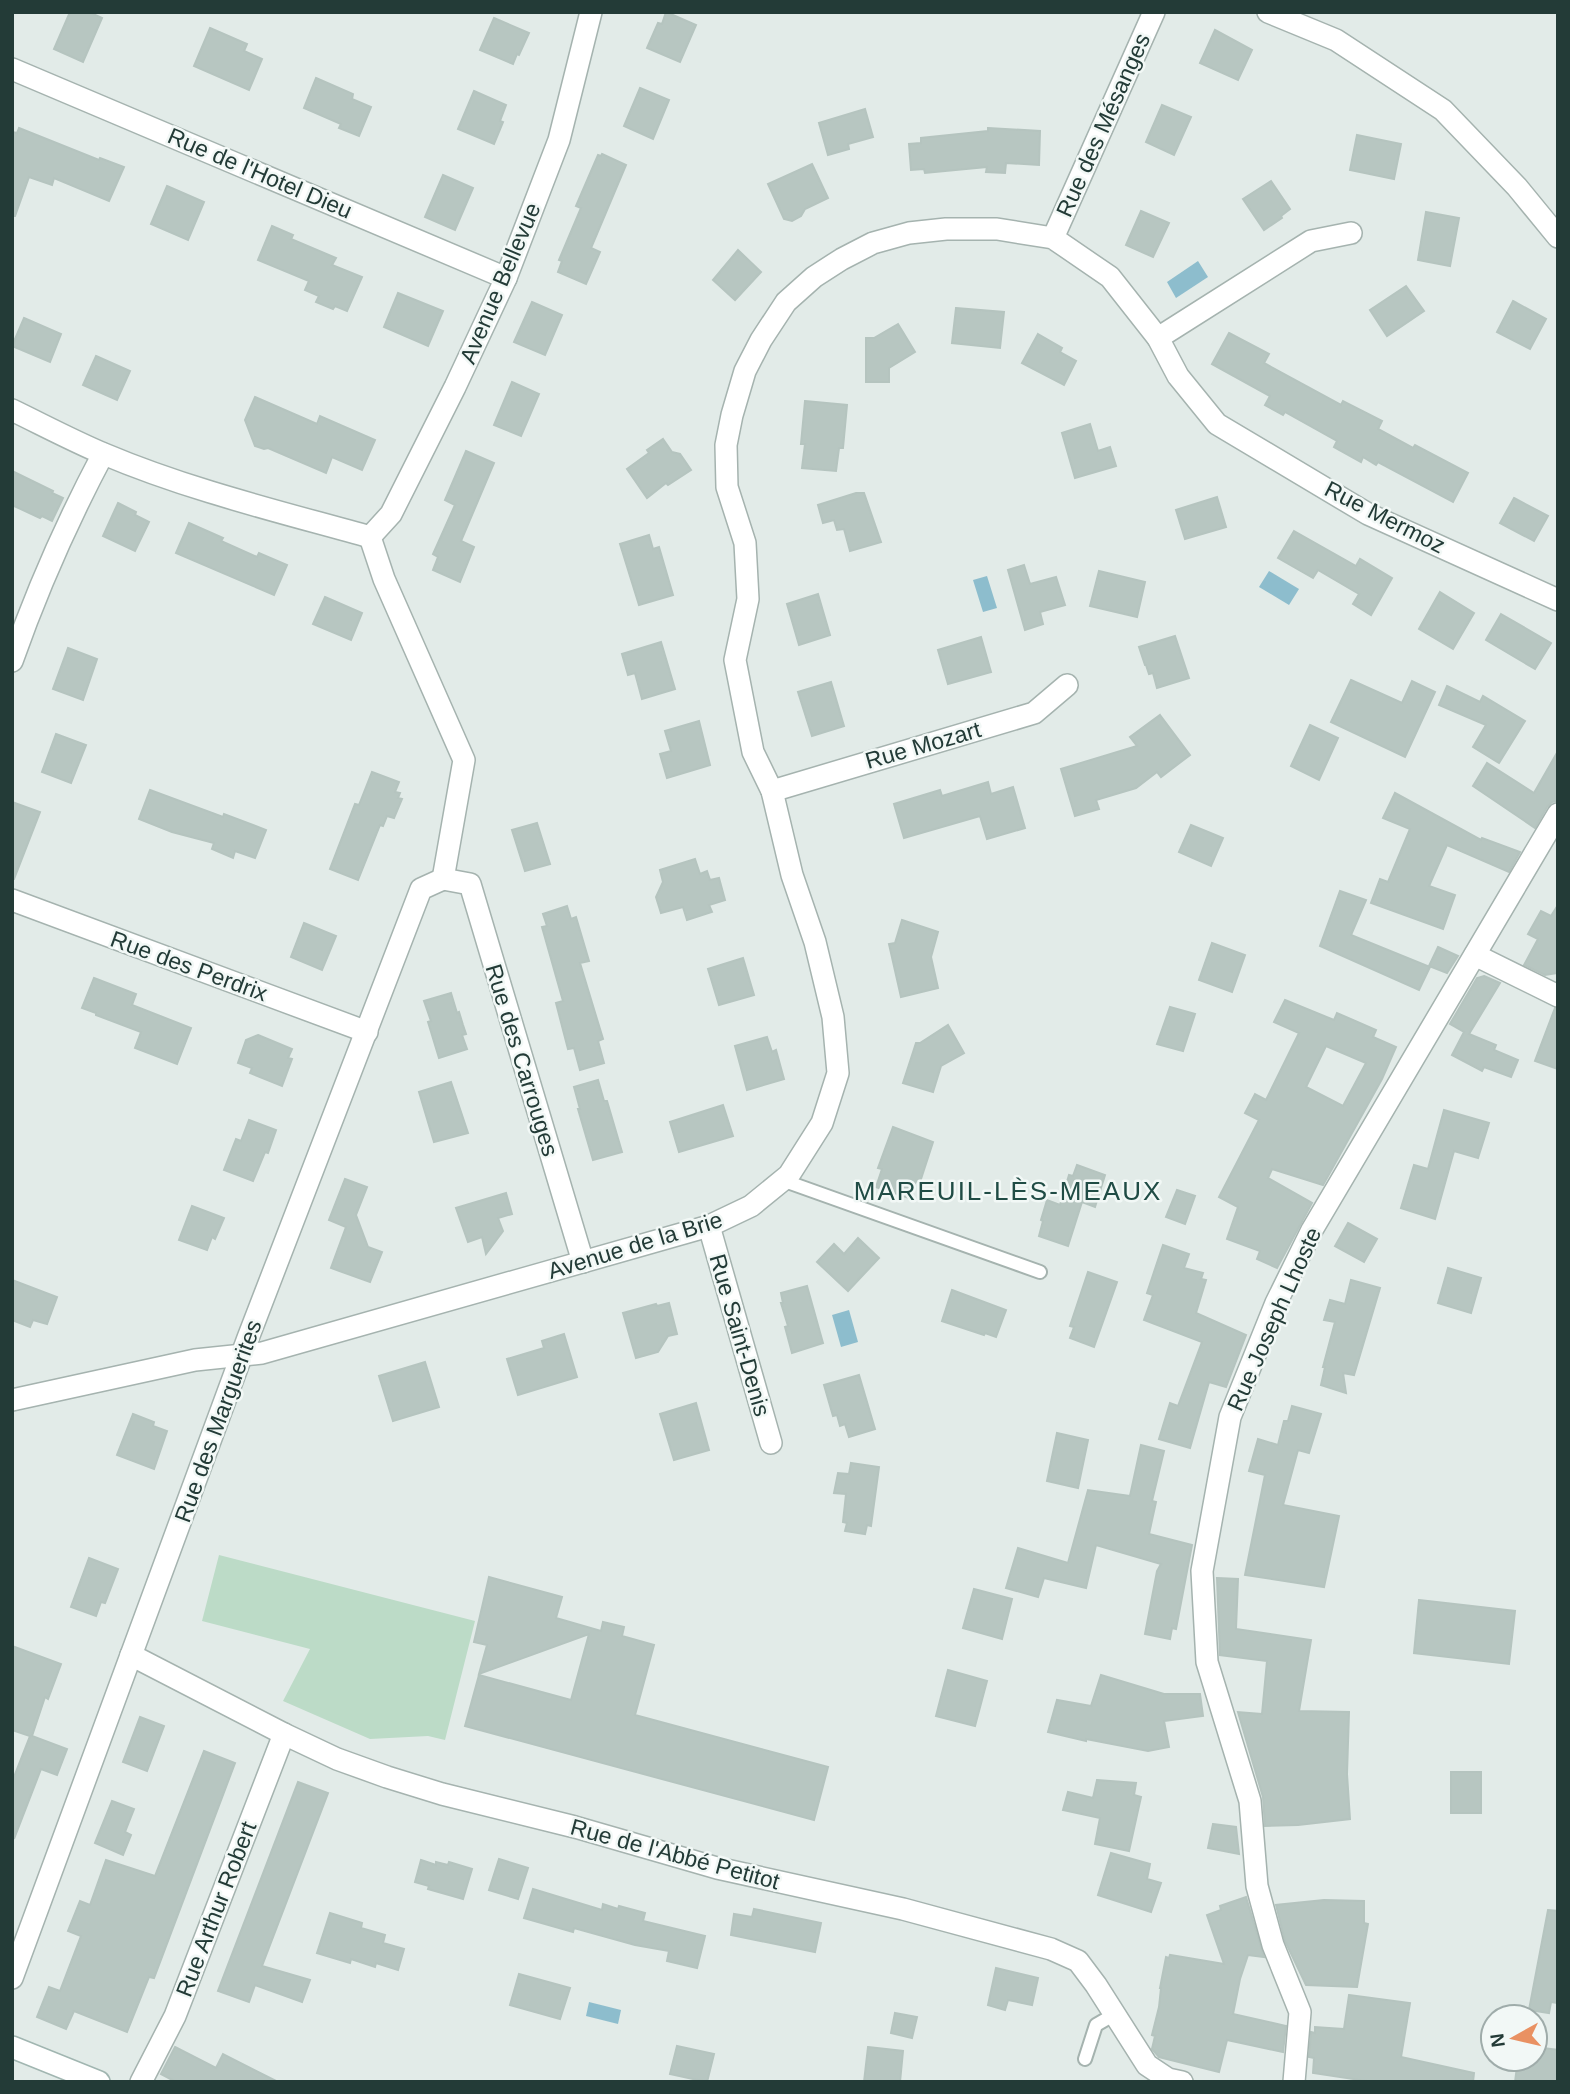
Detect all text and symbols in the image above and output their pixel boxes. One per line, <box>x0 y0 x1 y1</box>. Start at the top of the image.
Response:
street label: Rue des Mésanges <box>1051 29 1155 221</box>
street label: Rue de l'Hotel Dieu <box>164 122 356 224</box>
street label: Avenue Bellevue <box>454 199 546 367</box>
street label: Rue Mermoz <box>1320 476 1450 558</box>
street label: Rue Mozart <box>862 716 984 774</box>
street label: Rue des Perdrix <box>107 926 271 1007</box>
street label: Rue des Carrouges <box>480 961 564 1159</box>
district label: MAREUIL-LÈS-MEAUX <box>854 1176 1162 1206</box>
street label: Avenue de la Brie <box>545 1206 725 1284</box>
street label: Rue Joseph Lhoste <box>1222 1223 1326 1415</box>
street label: Rue Saint-Denis <box>704 1251 776 1419</box>
street label: Rue des Marguerites <box>169 1316 267 1526</box>
street label: Rue de l'Abbé Petitot <box>568 1814 783 1895</box>
street label: Rue Arthur Robert <box>171 1817 262 2000</box>
north arrow <box>1479 2003 1549 2073</box>
text: N <box>1486 2032 1509 2049</box>

